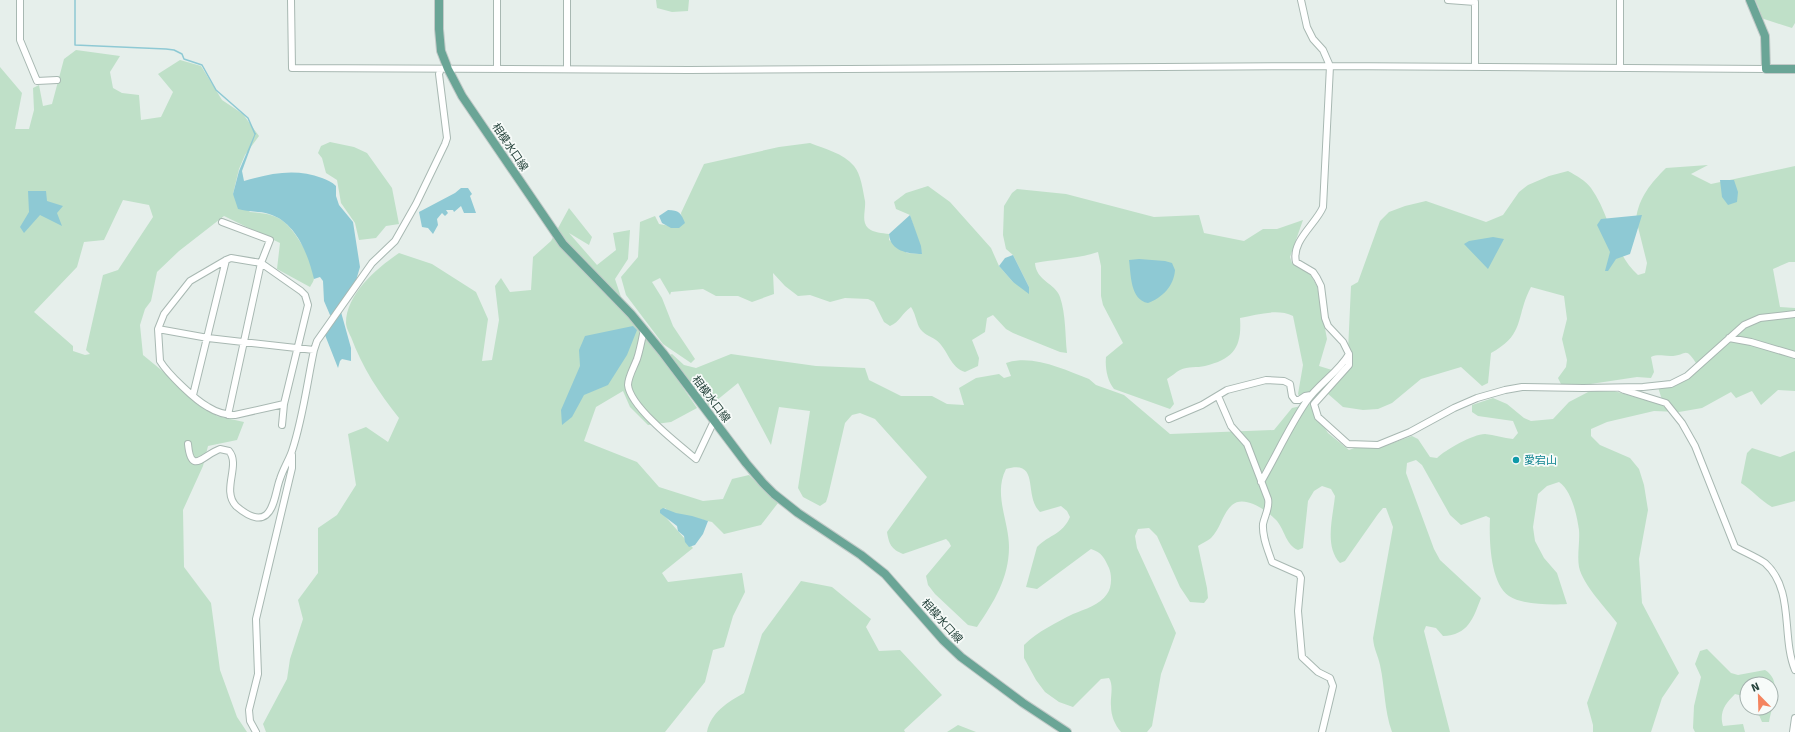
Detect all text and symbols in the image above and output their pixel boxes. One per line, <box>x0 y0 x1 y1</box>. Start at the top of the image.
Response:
street label: 相模水口線 <box>489 121 531 173</box>
street label: 相模水口線 <box>689 373 733 425</box>
place label: 愛宕山 <box>1524 454 1557 467</box>
marker: 愛宕山 <box>1511 455 1521 465</box>
street label: 相模水口線 <box>919 596 965 646</box>
north arrow <box>1739 676 1779 716</box>
text: N <box>1749 680 1761 695</box>

